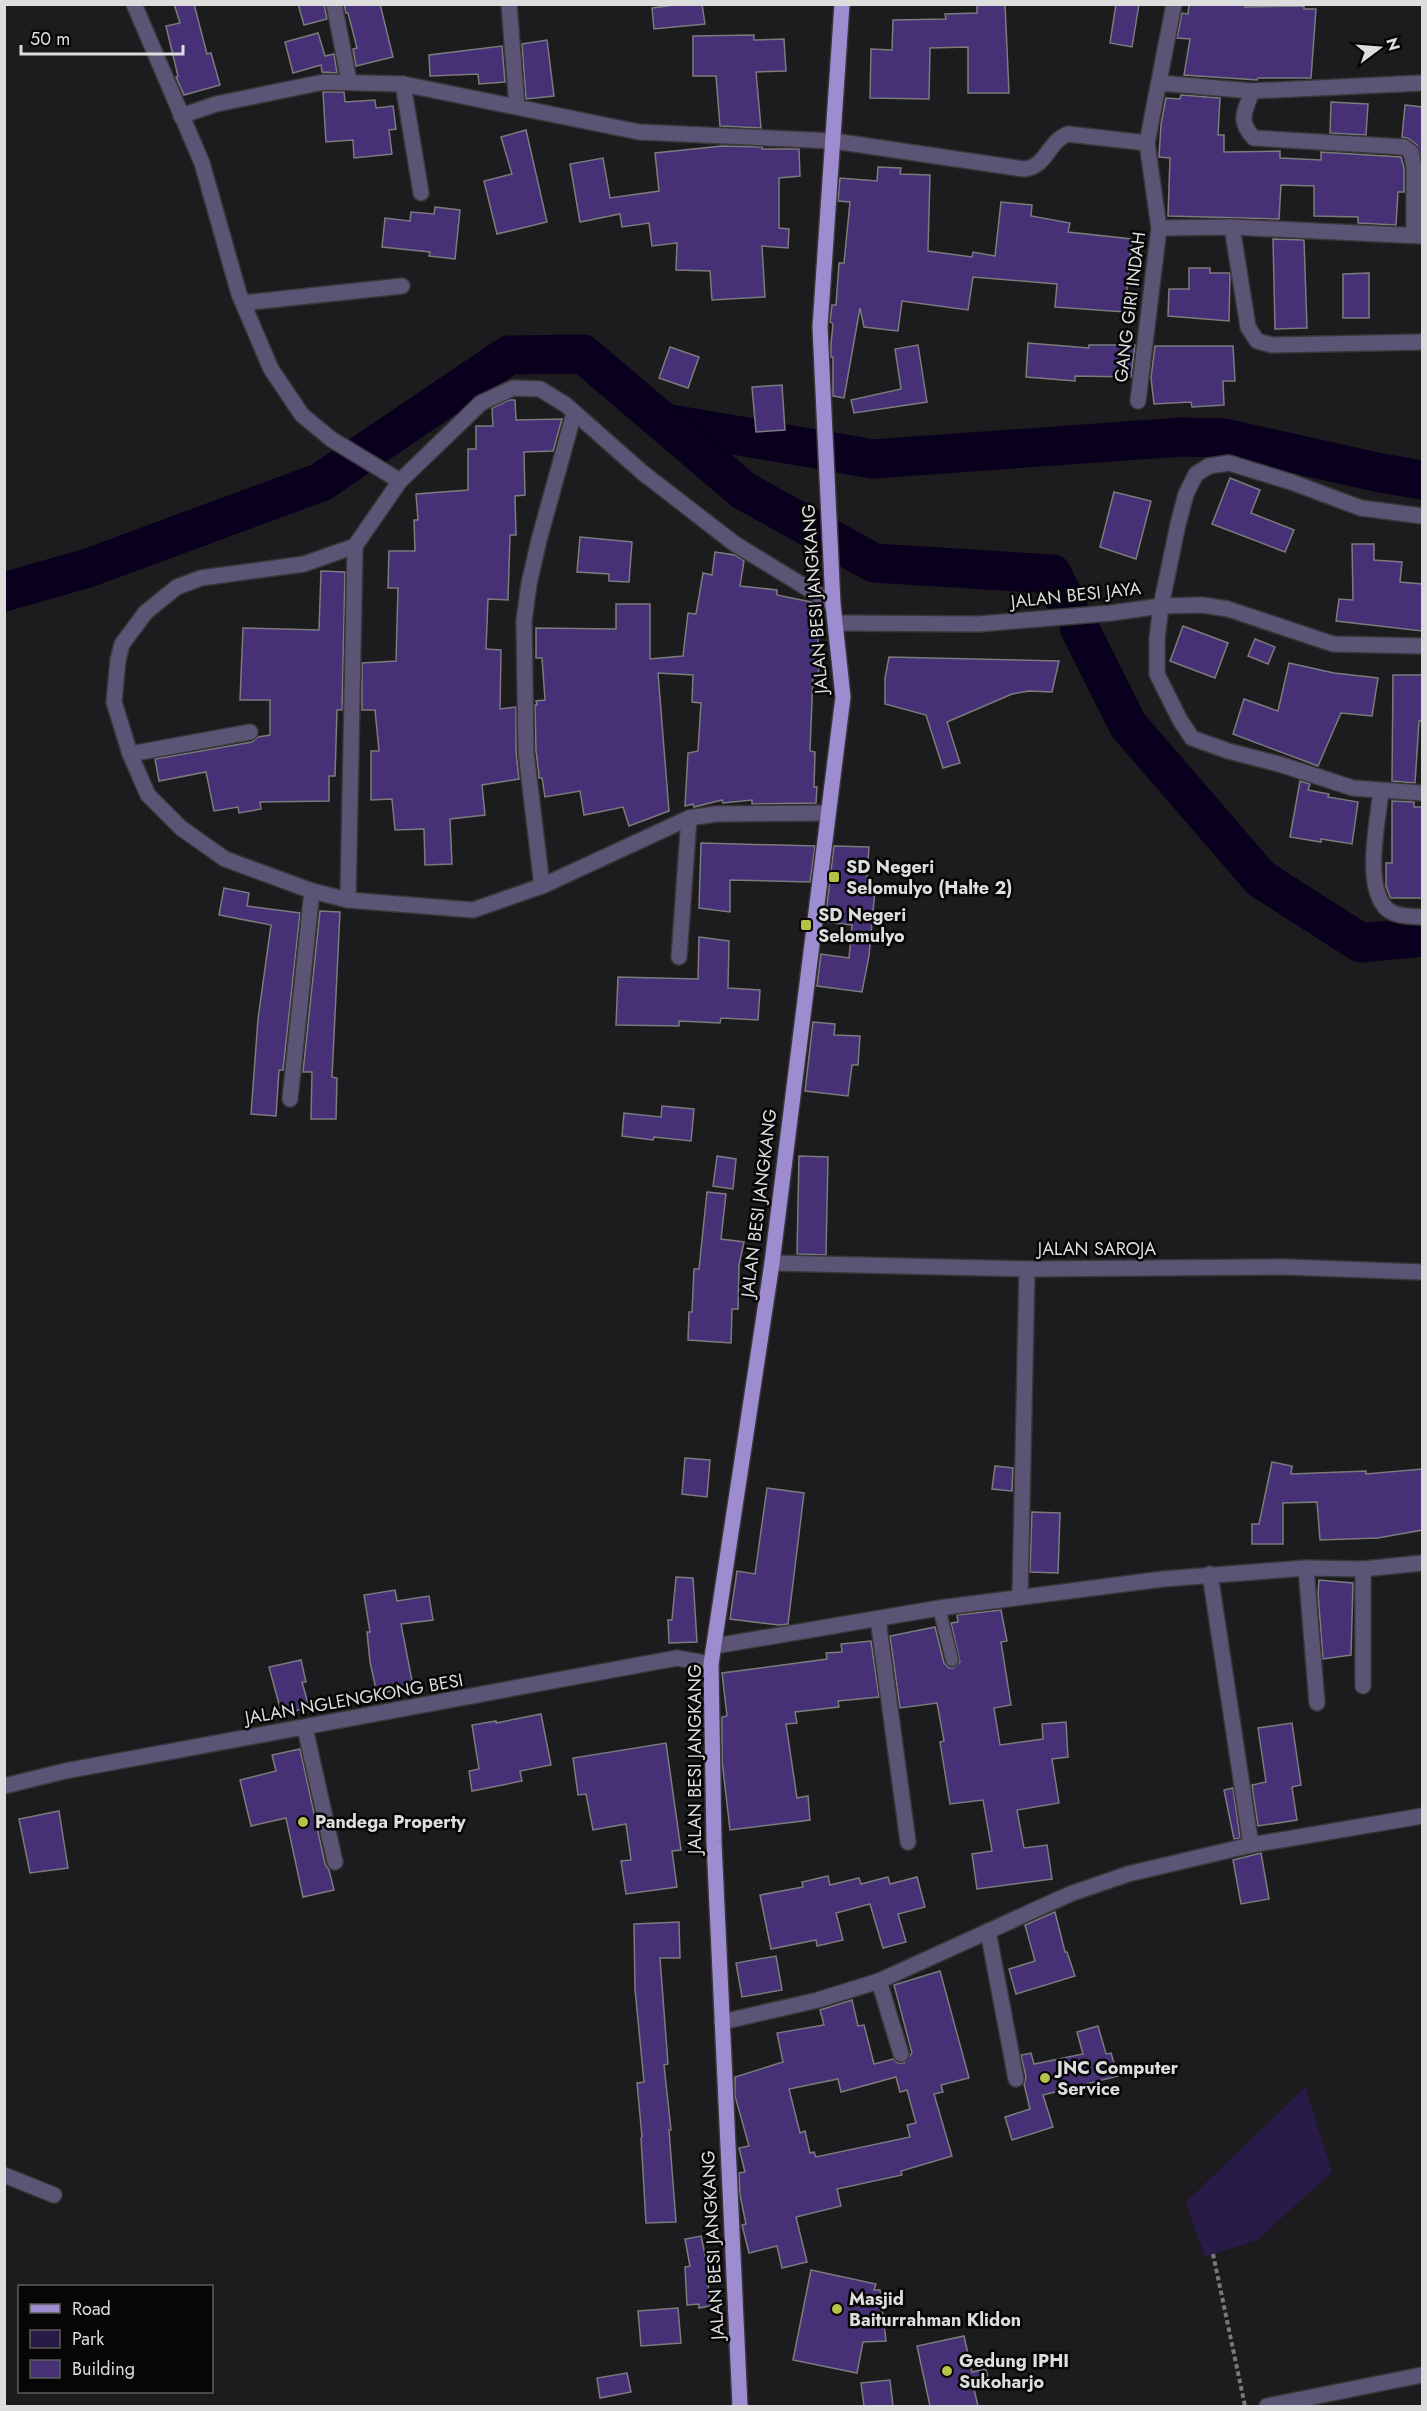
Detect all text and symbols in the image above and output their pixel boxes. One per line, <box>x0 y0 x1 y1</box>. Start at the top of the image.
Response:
scale bar <box>21 18 183 56</box>
north arrow <box>1349 18 1409 78</box>
text: 50 m <box>30 26 70 52</box>
text: N <box>1380 35 1406 53</box>
street label: GANG GIRI INDAH <box>1108 230 1152 384</box>
street label: JALAN BESI JANGKANG <box>795 503 835 697</box>
street label: JALAN BESI JAYA <box>1008 575 1143 615</box>
place label: SD Negeri Selomulyo (Halte 2) <box>846 854 1012 901</box>
marker: SD Negeri Selomulyo (Halte 2) <box>827 870 841 884</box>
place label: SD Negeri Selomulyo <box>818 902 906 949</box>
marker: SD Negeri Selomulyo <box>799 918 813 932</box>
street label: JALAN BESI JANGKANG <box>734 1107 783 1301</box>
street label: JALAN SAROJA <box>1036 1236 1156 1262</box>
street label: JALAN BESI JANGKANG <box>682 1664 708 1856</box>
street label: JALAN NGLENGKONG BESI <box>241 1667 465 1731</box>
place label: Pandega Property <box>315 1809 466 1835</box>
marker: Pandega Property <box>296 1815 310 1829</box>
place label: JNC Computer Service <box>1054 2055 1179 2102</box>
marker: JNC Computer Service <box>1038 2071 1052 2085</box>
street label: JALAN BESI JANGKANG <box>695 2150 731 2342</box>
legend <box>18 2285 213 2393</box>
place label: Masjid Baiturrahman Klidon <box>849 2286 1021 2333</box>
text: Road <box>72 2296 111 2322</box>
marker: Masjid Baiturrahman Klidon <box>830 2302 844 2316</box>
text: Park <box>72 2326 104 2352</box>
place label: Gedung IPHI Sukoharjo <box>959 2348 1069 2395</box>
text: Building <box>72 2356 135 2382</box>
marker: Gedung IPHI Sukoharjo <box>940 2364 954 2378</box>

